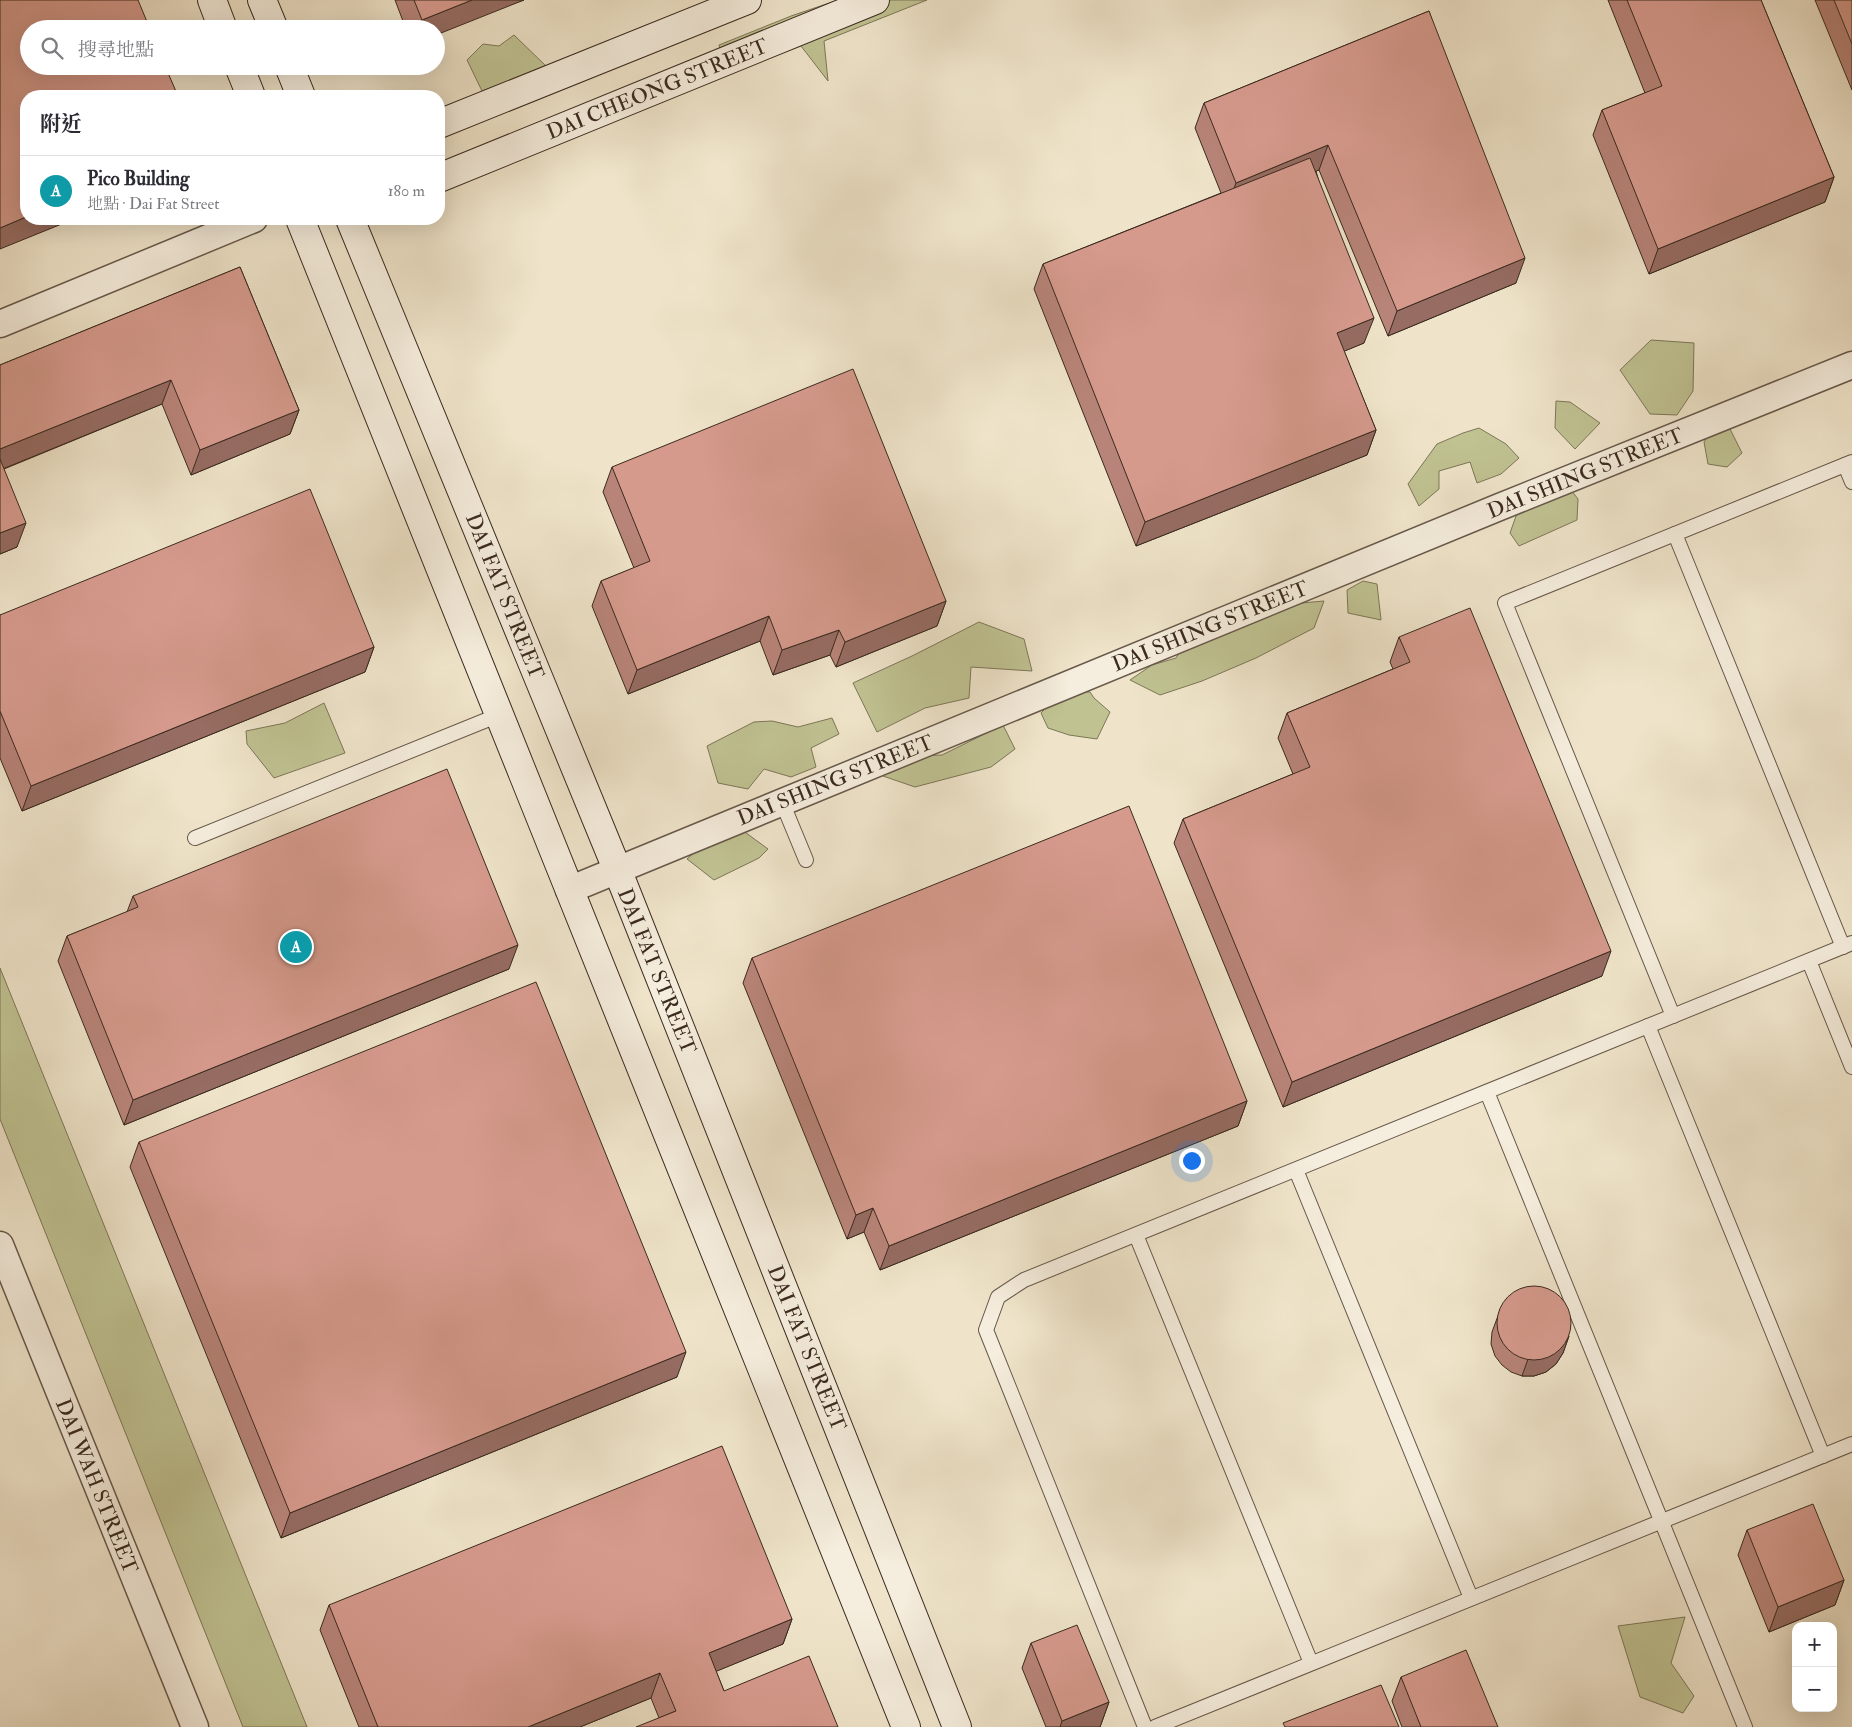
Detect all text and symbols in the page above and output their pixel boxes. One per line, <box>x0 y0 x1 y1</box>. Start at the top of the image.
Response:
search box <box>20 20 445 75</box>
street label: DAI CHEONG STREET <box>543 33 772 146</box>
icon: search <box>38 34 66 62</box>
text: 搜尋地點 <box>78 38 154 62</box>
text: 附近 <box>40 111 82 138</box>
text: Pico Building <box>87 167 189 191</box>
text: A <box>51 181 61 201</box>
text: 180 m <box>388 181 425 201</box>
text: 地點 · Dai Fat Street <box>87 194 219 214</box>
street label: DAI SHING STREET <box>1483 422 1688 525</box>
street label: DAI FAT STREET <box>459 509 550 683</box>
street label: DAI SHING STREET <box>1108 575 1313 678</box>
street label: DAI SHING STREET <box>733 729 938 832</box>
street label: DAI FAT STREET <box>611 884 702 1058</box>
pin: A <box>280 928 312 966</box>
your location <box>1179 1148 1205 1174</box>
street label: DAI FAT STREET <box>761 1261 852 1435</box>
street label: DAI WAH STREET <box>49 1395 144 1578</box>
map controls <box>1792 1622 1837 1712</box>
button: + <box>1792 1622 1837 1667</box>
button: − <box>1792 1667 1837 1712</box>

